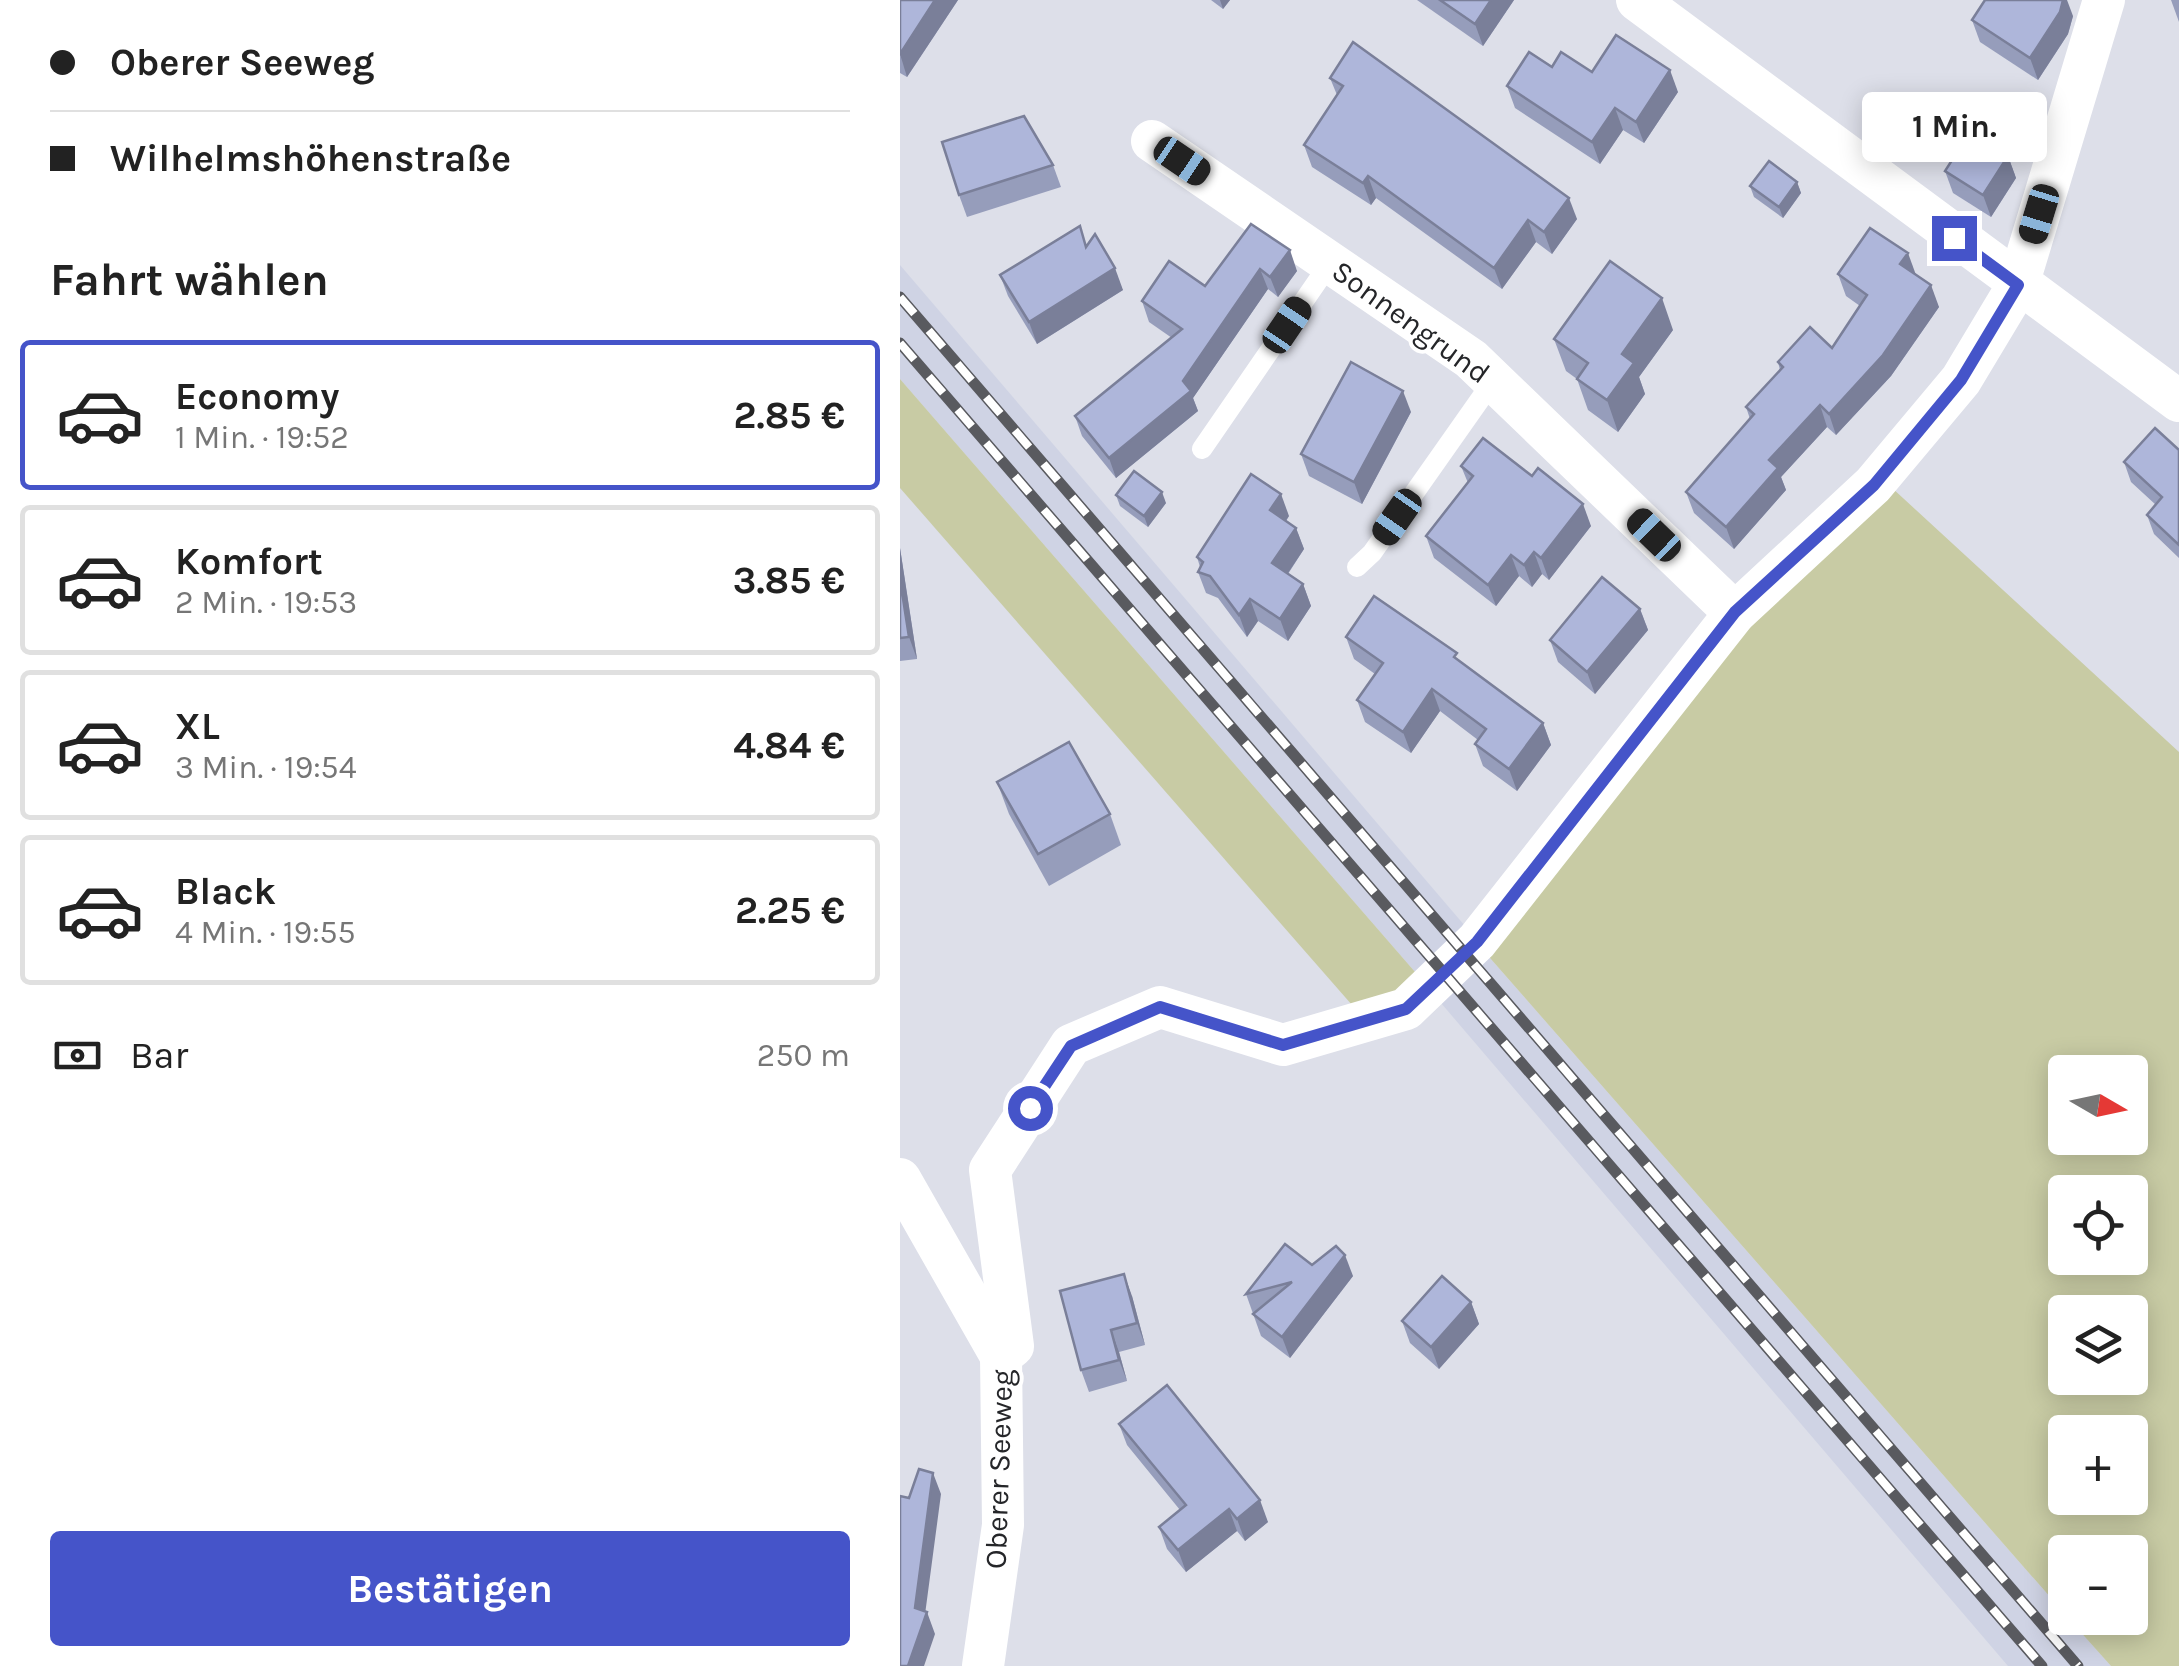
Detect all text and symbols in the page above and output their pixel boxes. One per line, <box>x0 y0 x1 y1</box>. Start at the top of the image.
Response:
text: Oberer Seeweg <box>110 40 375 85</box>
callout: 1 Min. <box>1862 93 2046 163</box>
text: 1 Min. <box>1912 108 1997 145</box>
car <box>1149 132 1215 190</box>
text: Wilhelmshöhenstraße <box>110 136 511 181</box>
car <box>2016 181 2062 247</box>
route end <box>1932 216 1977 261</box>
street label: Sonnengrund <box>1325 253 1497 391</box>
text: Fahrt wählen <box>50 254 329 306</box>
car <box>1258 292 1316 358</box>
icon: car <box>55 370 145 460</box>
text: Economy <box>175 374 339 419</box>
text: 2.85 € <box>733 393 845 438</box>
text: 1 Min. · 19:52 <box>175 419 349 456</box>
car <box>1368 484 1426 550</box>
car <box>1622 503 1686 567</box>
icon: car <box>55 535 145 625</box>
text: Komfort <box>175 539 323 584</box>
text: 3.85 € <box>733 558 845 603</box>
text: 2 Min. · 19:53 <box>175 584 357 621</box>
icon: car <box>55 700 145 790</box>
text: XL <box>175 704 220 749</box>
text: 4.84 € <box>733 723 845 768</box>
text: 3 Min. · 19:54 <box>175 749 357 786</box>
icon: car <box>55 865 145 955</box>
text: Black <box>175 869 276 914</box>
text: 2.25 € <box>735 888 845 933</box>
text: 4 Min. · 19:55 <box>175 914 356 951</box>
icon: cash <box>50 1028 105 1083</box>
text: Bar <box>130 1033 188 1078</box>
text: 250 m <box>757 1037 850 1074</box>
north arrow <box>2048 1055 2148 1155</box>
map controls <box>2048 1055 2148 1635</box>
route start <box>1008 1086 1053 1131</box>
button: locate <box>2048 1175 2148 1275</box>
button: layers <box>2048 1295 2148 1395</box>
street label: Oberer Seeweg <box>978 1368 1020 1569</box>
button: + <box>2048 1415 2148 1515</box>
button: Bestätigen <box>50 1531 850 1646</box>
button: − <box>2048 1535 2148 1635</box>

